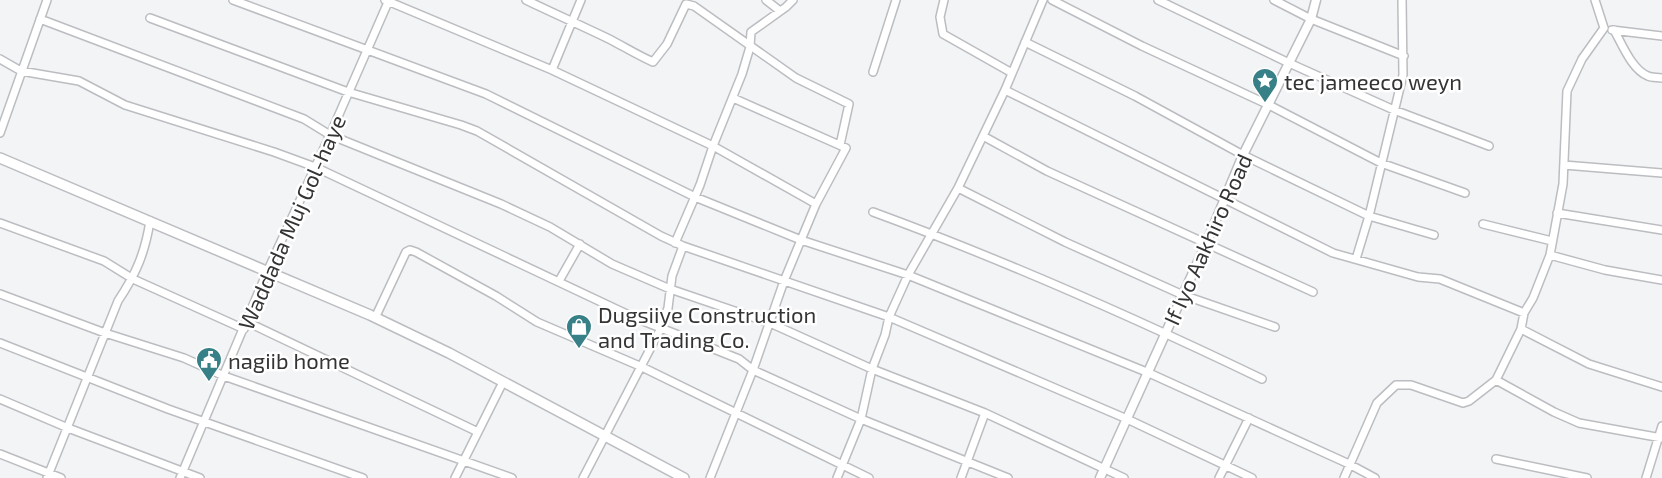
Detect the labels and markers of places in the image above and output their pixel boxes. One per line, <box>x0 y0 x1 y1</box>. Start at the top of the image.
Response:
place icon: tec jameeco weyn <box>1250 66 1280 104</box>
place label: tec jameeco weyn <box>1284 68 1462 95</box>
place label: Dugsiiye Construction and Trading Co. <box>598 301 816 352</box>
shop icon: Dugsiiye Construction and Trading Co. <box>564 312 594 350</box>
public building icon: nagiib home <box>194 345 224 383</box>
place label: nagiib home <box>228 347 350 373</box>

